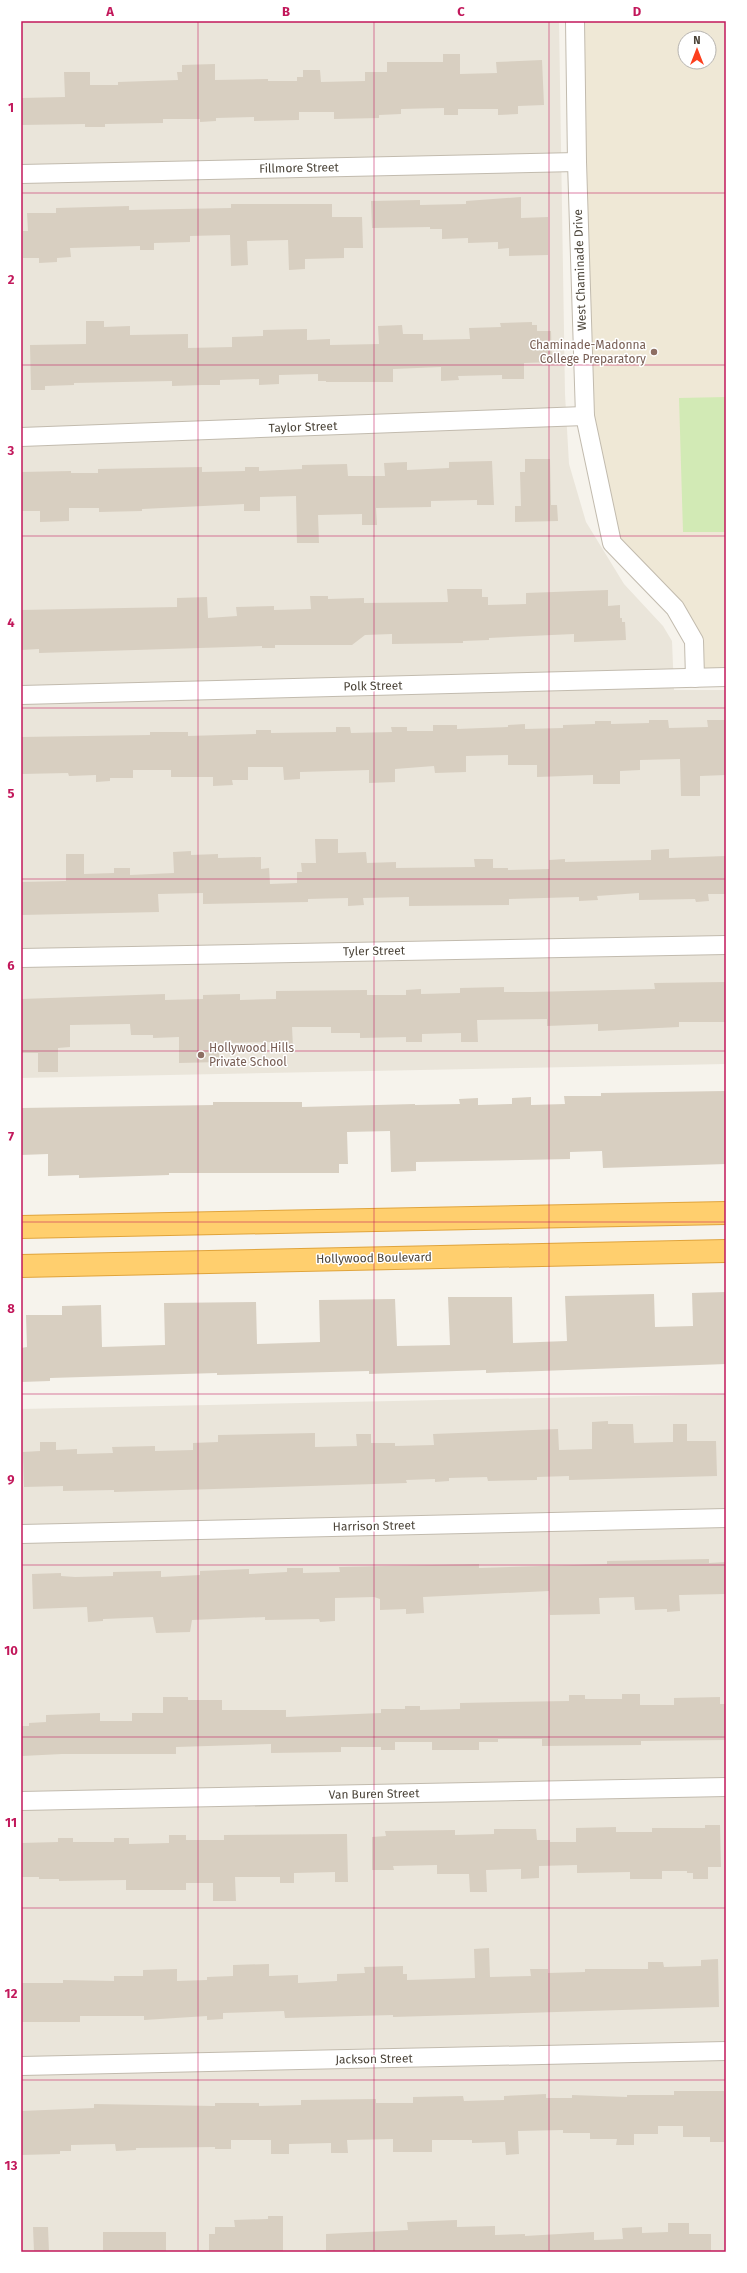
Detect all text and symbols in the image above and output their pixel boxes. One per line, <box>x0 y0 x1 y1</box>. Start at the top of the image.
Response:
text: A <box>105 4 114 19</box>
text: B <box>282 4 290 19</box>
text: C <box>457 4 465 19</box>
text: D <box>633 4 642 19</box>
north arrow <box>677 30 717 70</box>
text: N <box>693 34 701 47</box>
text: 1 <box>8 100 14 115</box>
street label: Fillmore Street <box>259 160 340 176</box>
street label: West Chaminade Drive <box>571 209 589 331</box>
text: 2 <box>8 272 15 287</box>
place label: Chaminade-Madonna College Preparatory <box>529 338 646 366</box>
marker: Chaminade-Madonna College Preparatory <box>649 347 659 357</box>
street label: Taylor Street <box>268 419 338 435</box>
text: 3 <box>7 443 15 458</box>
text: 4 <box>7 615 15 630</box>
street label: Polk Street <box>343 678 403 694</box>
text: 5 <box>8 786 15 801</box>
street label: Tyler Street <box>343 943 406 959</box>
text: 6 <box>7 958 15 973</box>
place label: Hollywood Hills Private School <box>209 1041 295 1069</box>
marker: Hollywood Hills Private School <box>196 1050 206 1060</box>
text: 7 <box>8 1129 14 1144</box>
street label: Hollywood Boulevard <box>316 1250 432 1266</box>
text: 8 <box>7 1301 15 1316</box>
text: 9 <box>7 1472 15 1487</box>
street label: Harrison Street <box>333 1518 416 1534</box>
text: 10 <box>4 1643 18 1658</box>
street label: Van Buren Street <box>328 1786 420 1802</box>
text: 11 <box>5 1815 17 1830</box>
text: 12 <box>5 1986 18 2001</box>
street label: Jackson Street <box>335 2051 413 2067</box>
text: 13 <box>5 2158 18 2173</box>

